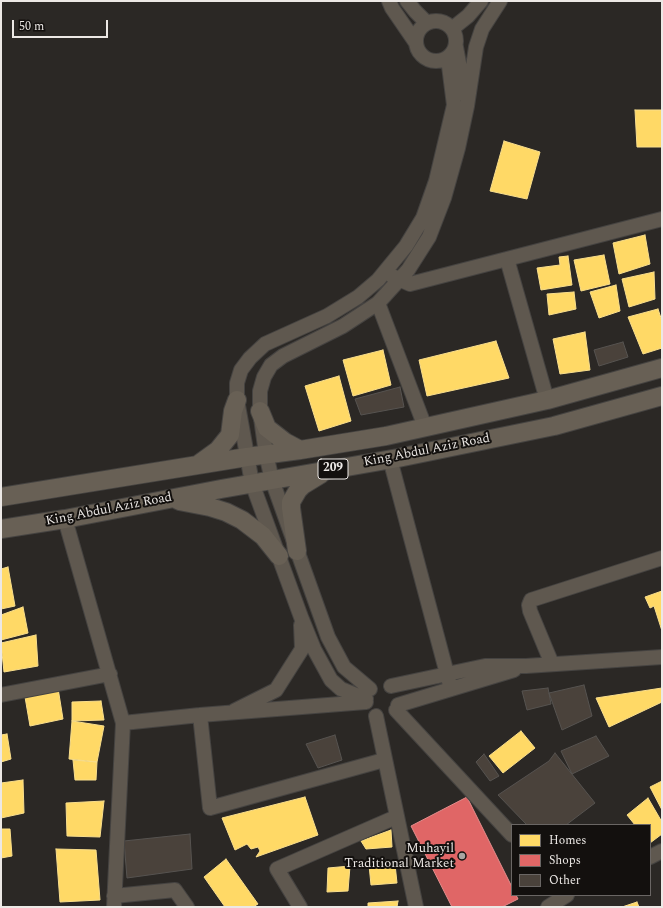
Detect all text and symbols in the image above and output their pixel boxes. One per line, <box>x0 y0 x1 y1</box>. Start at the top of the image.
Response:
scale bar <box>14 12 110 38</box>
text: 50 m <box>19 17 44 36</box>
street label: King Abdul Aziz Road <box>363 431 491 471</box>
road number: 209 <box>318 459 348 479</box>
street label: King Abdul Aziz Road <box>45 490 173 530</box>
legend <box>511 824 651 896</box>
text: Homes <box>549 831 587 850</box>
place label: Muhayil Traditional Market <box>344 841 454 872</box>
marker: Muhayil Traditional Market <box>457 851 467 861</box>
text: Shops <box>549 851 581 870</box>
text: Other <box>549 871 581 890</box>

